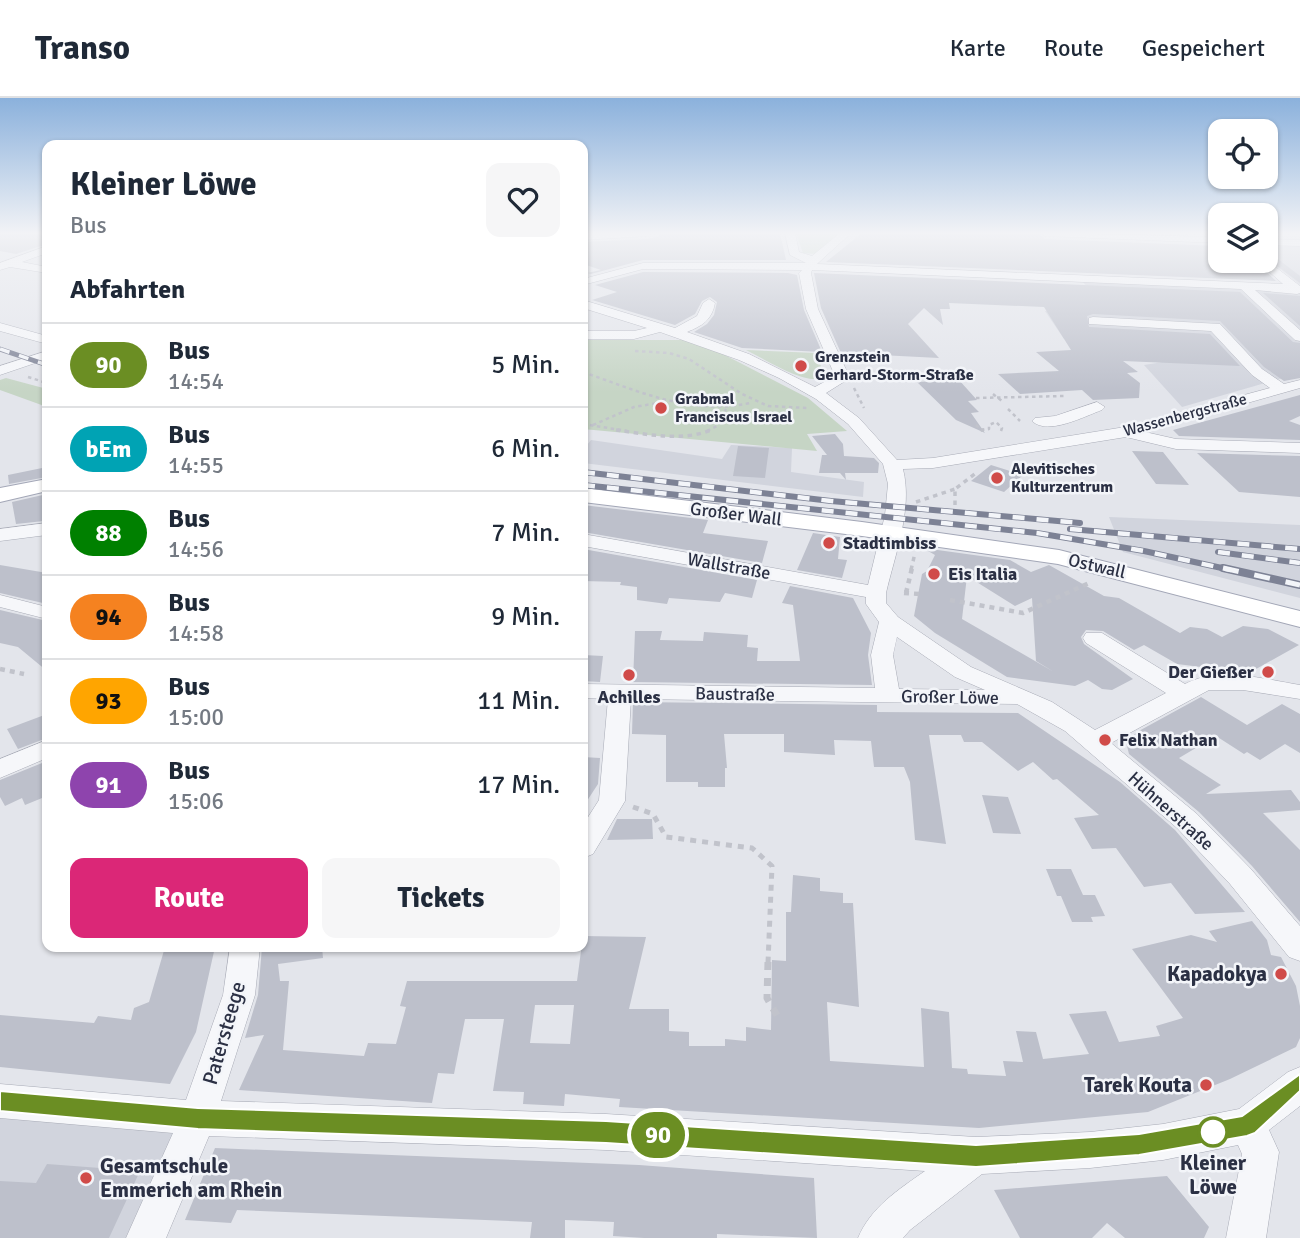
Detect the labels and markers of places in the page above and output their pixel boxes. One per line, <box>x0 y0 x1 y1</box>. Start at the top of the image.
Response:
place label: Grenzstein Gerhard-Storm-Straße <box>815 347 974 385</box>
marker: Grenzstein Gerhard-Storm-Straße <box>793 358 809 374</box>
place label: Grabmal Franciscus Israel <box>675 389 792 427</box>
marker: Grabmal Franciscus Israel <box>653 400 669 416</box>
place label: Alevitisches Kulturzentrum <box>1011 459 1113 497</box>
marker: Alevitisches Kulturzentrum <box>989 470 1005 486</box>
place label: Stadtimbiss <box>843 532 936 554</box>
marker: Stadtimbiss <box>821 535 837 551</box>
place label: Eis Italia <box>948 563 1017 585</box>
marker: Eis Italia <box>926 566 942 582</box>
place label: Der Gießer <box>1168 661 1255 683</box>
marker: Der Gießer <box>1260 664 1276 680</box>
marker: Achilles <box>621 667 637 683</box>
place label: Achilles <box>598 686 660 708</box>
place label: Felix Nathan <box>1119 729 1218 751</box>
marker: Felix Nathan <box>1097 732 1113 748</box>
place label: Kapadokya <box>1167 961 1267 987</box>
marker: Kapadokya <box>1273 966 1289 982</box>
place label: Tarek Kouta <box>1084 1072 1192 1098</box>
marker: Tarek Kouta <box>1198 1077 1214 1093</box>
marker: Kleiner Löwe <box>1198 1117 1228 1147</box>
place label: Kleiner Löwe <box>1180 1150 1247 1200</box>
place label: Gesamtschule Emmerich am Rhein <box>100 1153 282 1203</box>
marker: Gesamtschule Emmerich am Rhein <box>78 1170 94 1186</box>

